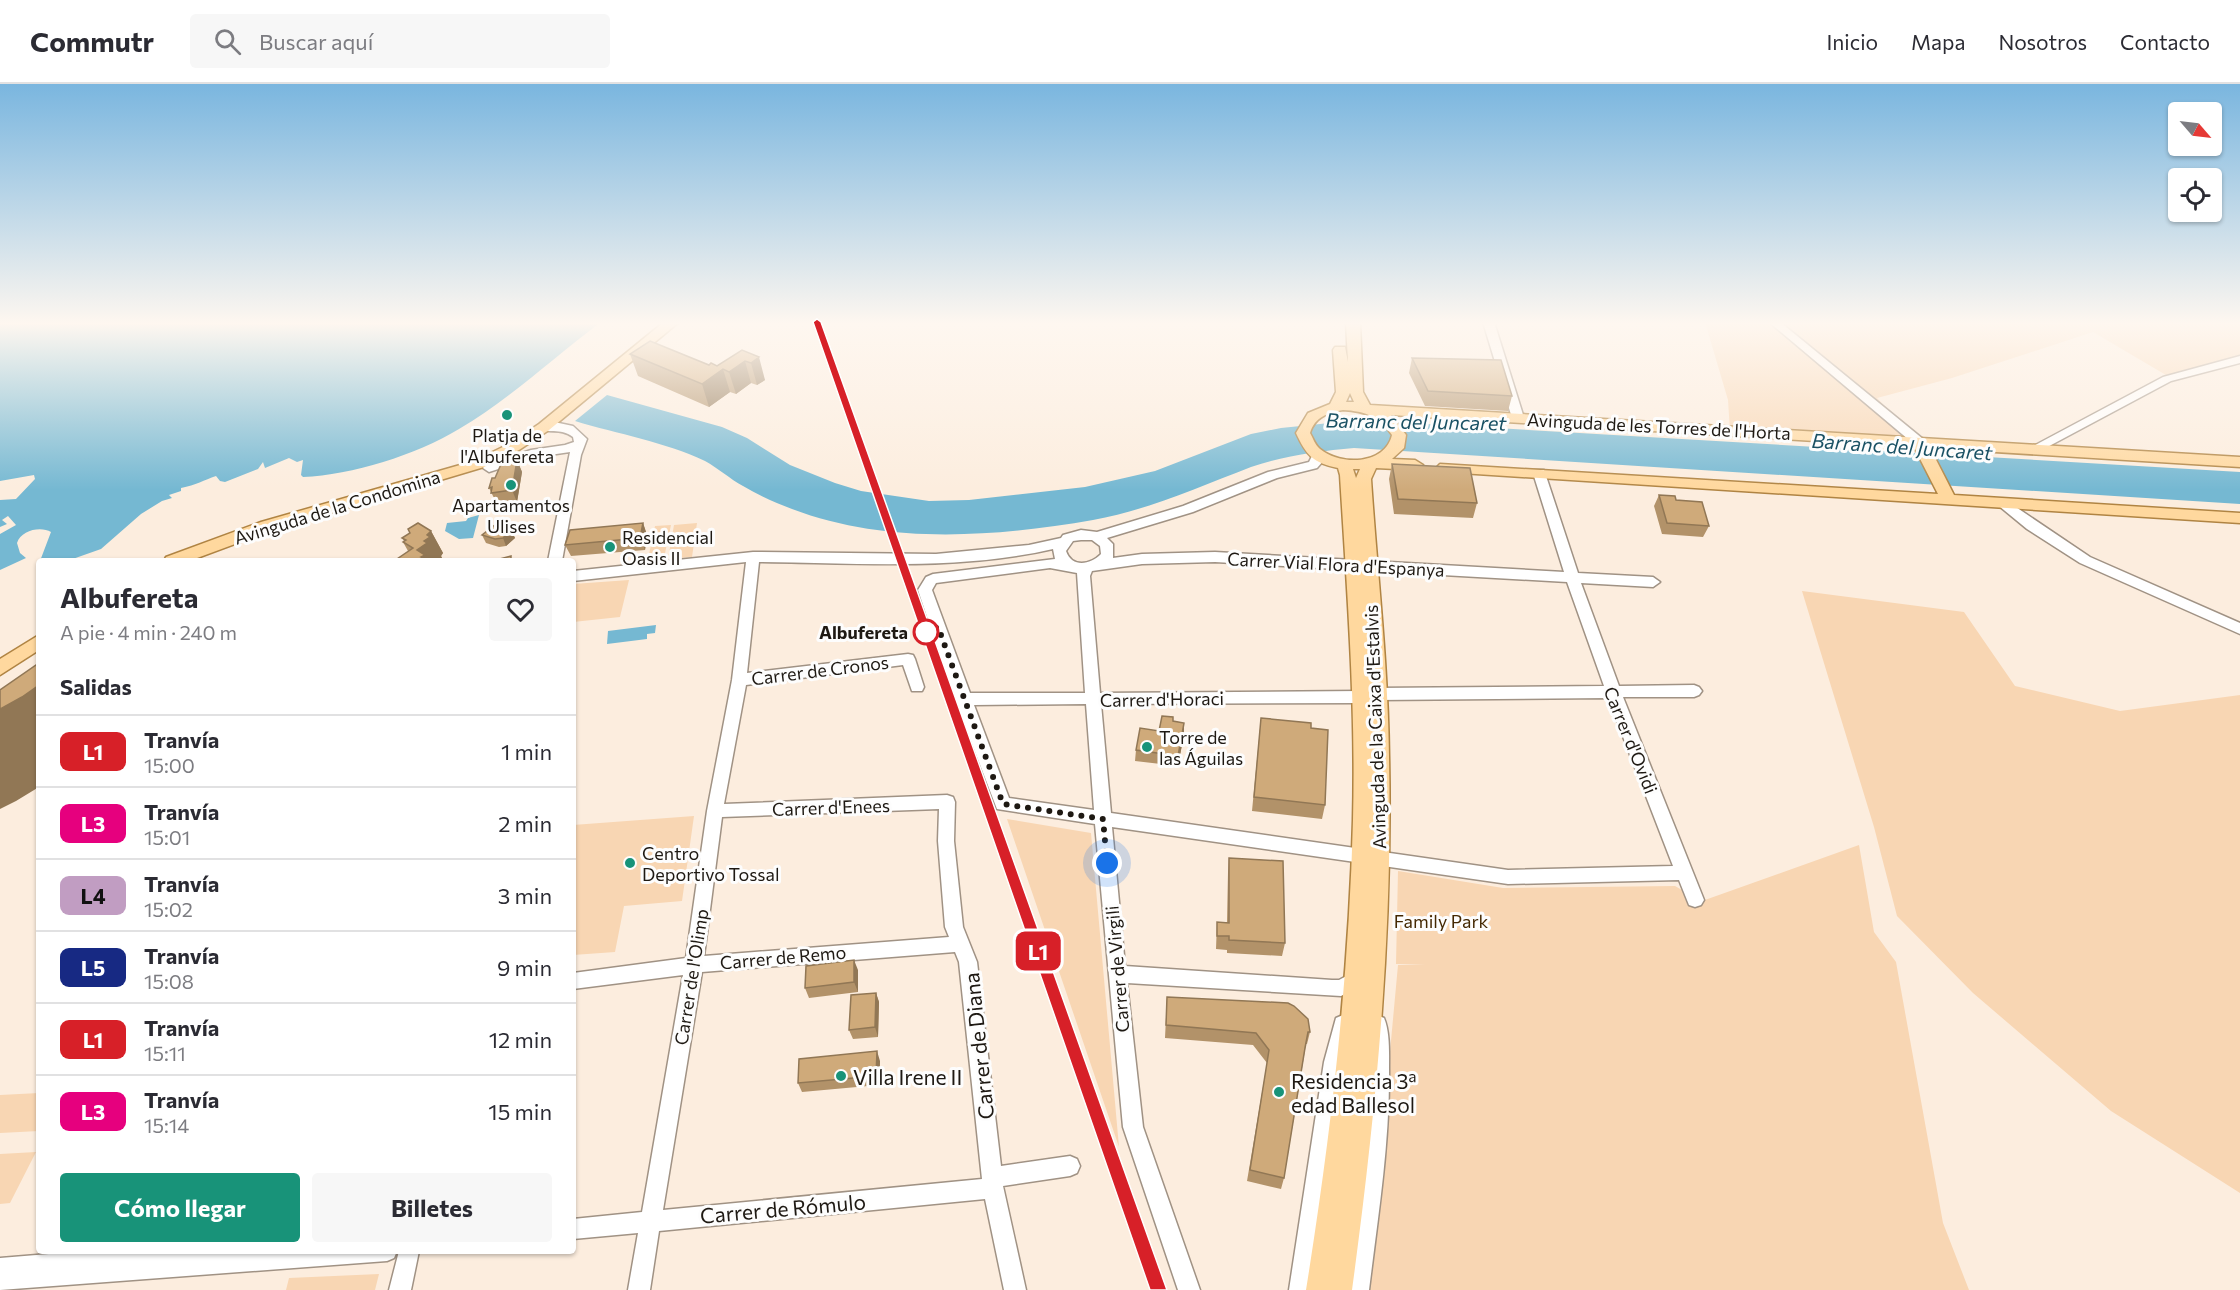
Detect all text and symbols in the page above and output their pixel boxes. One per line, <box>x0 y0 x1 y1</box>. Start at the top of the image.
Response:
search box <box>190 14 610 68</box>
text: Commutr <box>30 24 154 58</box>
icon: search <box>211 25 244 58</box>
text: Buscar aquí <box>259 28 373 55</box>
text: Inicio <box>1826 29 1878 54</box>
text: Mapa <box>1911 29 1965 54</box>
text: Nosotros <box>1998 29 2087 54</box>
text: Contacto <box>2120 29 2210 54</box>
north arrow <box>2168 102 2222 156</box>
map controls <box>2168 102 2222 222</box>
button: locate <box>2168 168 2222 222</box>
water label: Barranc del Juncaret <box>1325 407 1507 435</box>
marker: Platja de l'Albufereta <box>500 408 514 422</box>
street label: Avinguda de les Torres de l'Horta <box>1527 408 1791 444</box>
place label: Platja de l'Albufereta <box>460 424 554 467</box>
water label: Barranc del Juncaret <box>1811 428 1994 464</box>
street label: Avinguda de la Condomina <box>231 465 443 549</box>
marker: Apartamentos Ulises <box>504 478 518 492</box>
place label: Apartamentos Ulises <box>452 494 570 537</box>
place label: Residencial Oasis II <box>622 526 714 569</box>
marker: Residencial Oasis II <box>603 540 617 554</box>
street label: Carrer Vial Flora d'Espanya <box>1227 547 1445 581</box>
button: heart <box>489 578 552 641</box>
text: Albufereta <box>60 580 198 614</box>
street label: Avinguda de la Caixa d'Estalvis <box>1360 604 1390 850</box>
marker: Albufereta <box>913 619 939 645</box>
text: A pie · 4 min · 240 m <box>60 620 237 644</box>
place label: Albufereta <box>819 621 908 643</box>
street label: Carrer de Cronos <box>750 651 890 689</box>
text: Salidas <box>60 673 132 700</box>
street label: Carrer d'Ovidi <box>1600 683 1662 797</box>
street label: Carrer d'Horaci <box>1100 687 1224 711</box>
text: Tranvía <box>144 726 219 753</box>
place label: Torre de las Águilas <box>1159 726 1243 769</box>
text: 1 min <box>501 738 552 765</box>
text: L1 <box>83 739 103 764</box>
marker: Torre de las Águilas <box>1140 740 1154 754</box>
text: 15:00 <box>144 753 195 777</box>
street label: Carrer d'Enees <box>772 794 890 820</box>
text: Tranvía <box>144 798 219 825</box>
text: 2 min <box>498 810 552 837</box>
text: L3 <box>81 811 105 836</box>
text: 15:01 <box>144 825 190 849</box>
place label: Centro Deportivo Tossal <box>642 842 780 885</box>
your location <box>1092 848 1122 878</box>
marker: Centro Deportivo Tossal <box>623 856 637 870</box>
text: Tranvía <box>144 870 219 897</box>
text: 3 min <box>498 882 552 909</box>
text: L4 <box>80 883 106 908</box>
text: 15:02 <box>144 897 193 921</box>
street label: Carrer de Virgili <box>1101 905 1133 1033</box>
street label: Carrer de l'Olimp <box>669 907 713 1047</box>
park label: Family Park <box>1394 910 1489 932</box>
line badge: L1 <box>1011 932 1065 970</box>
text: L1 <box>1028 939 1048 964</box>
street label: Carrer de Remo <box>719 941 847 973</box>
text: Tranvía <box>144 942 219 969</box>
text: 9 min <box>497 954 552 981</box>
text: L5 <box>81 955 105 980</box>
text: 15:08 <box>144 969 194 993</box>
street label: Carrer de Diana <box>958 971 998 1121</box>
text: Tranvía <box>144 1014 219 1041</box>
text: 12 min <box>489 1026 552 1053</box>
text: L1 <box>83 1027 103 1052</box>
text: 15:11 <box>144 1041 186 1065</box>
place label: Villa Irene II <box>853 1064 962 1089</box>
place label: Residencia 3ª edad Ballesol <box>1291 1068 1417 1117</box>
marker: Villa Irene II <box>834 1069 848 1083</box>
marker: Residencia 3ª edad Ballesol <box>1272 1085 1286 1099</box>
text: Tranvía <box>144 1086 219 1113</box>
text: 15 min <box>488 1098 552 1125</box>
text: L3 <box>81 1099 105 1124</box>
text: 15:14 <box>144 1113 189 1137</box>
button: Cómo llegar <box>60 1173 300 1242</box>
button: Billetes <box>312 1173 552 1242</box>
street label: Carrer de Rómulo <box>699 1188 867 1228</box>

